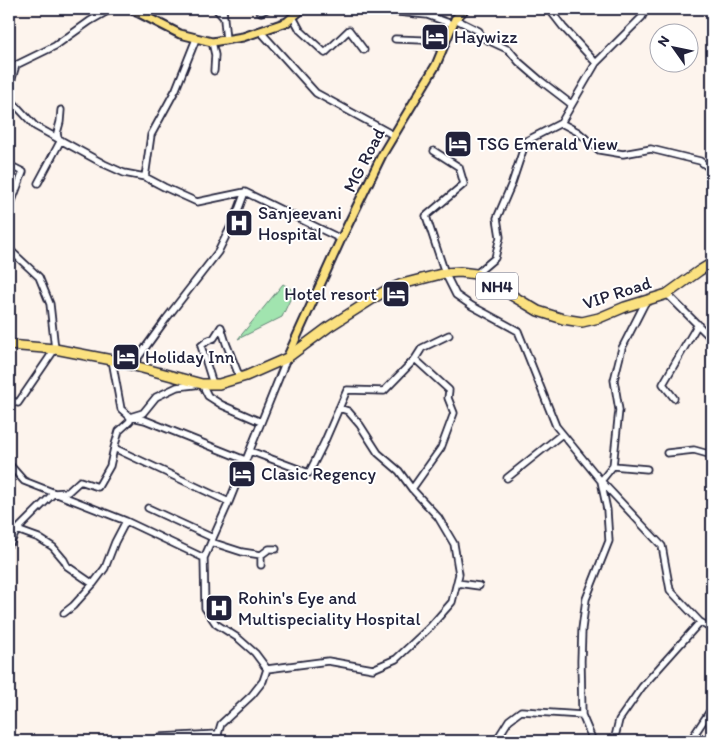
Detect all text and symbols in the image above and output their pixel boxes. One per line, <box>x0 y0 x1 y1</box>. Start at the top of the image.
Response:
hotel icon: Haywizz <box>420 22 450 52</box>
north arrow <box>648 22 698 72</box>
place label: Haywizz <box>454 26 518 48</box>
text: N <box>654 33 673 50</box>
street label: MG Road <box>338 124 390 196</box>
hotel icon: TSG Emerald View <box>443 129 473 159</box>
place label: TSG Emerald View <box>477 133 618 155</box>
place label: Sanjeevani Hospital <box>258 202 342 245</box>
hospital icon: Sanjeevani Hospital <box>224 208 254 238</box>
road number: NH4 <box>476 272 518 300</box>
street label: VIP Road <box>580 272 654 314</box>
hotel icon: Hotel resort <box>381 279 411 309</box>
place label: Hotel resort <box>284 283 377 305</box>
hotel icon: Holiday Inn <box>111 342 141 372</box>
place label: Holiday Inn <box>145 346 235 368</box>
hotel icon: Clasic Regency <box>227 459 257 489</box>
place label: Clasic Regency <box>261 463 377 485</box>
place label: Rohin's Eye and Multispeciality Hospital <box>238 587 420 630</box>
hospital icon: Rohin's Eye and Multispeciality Hospital <box>204 593 234 623</box>

